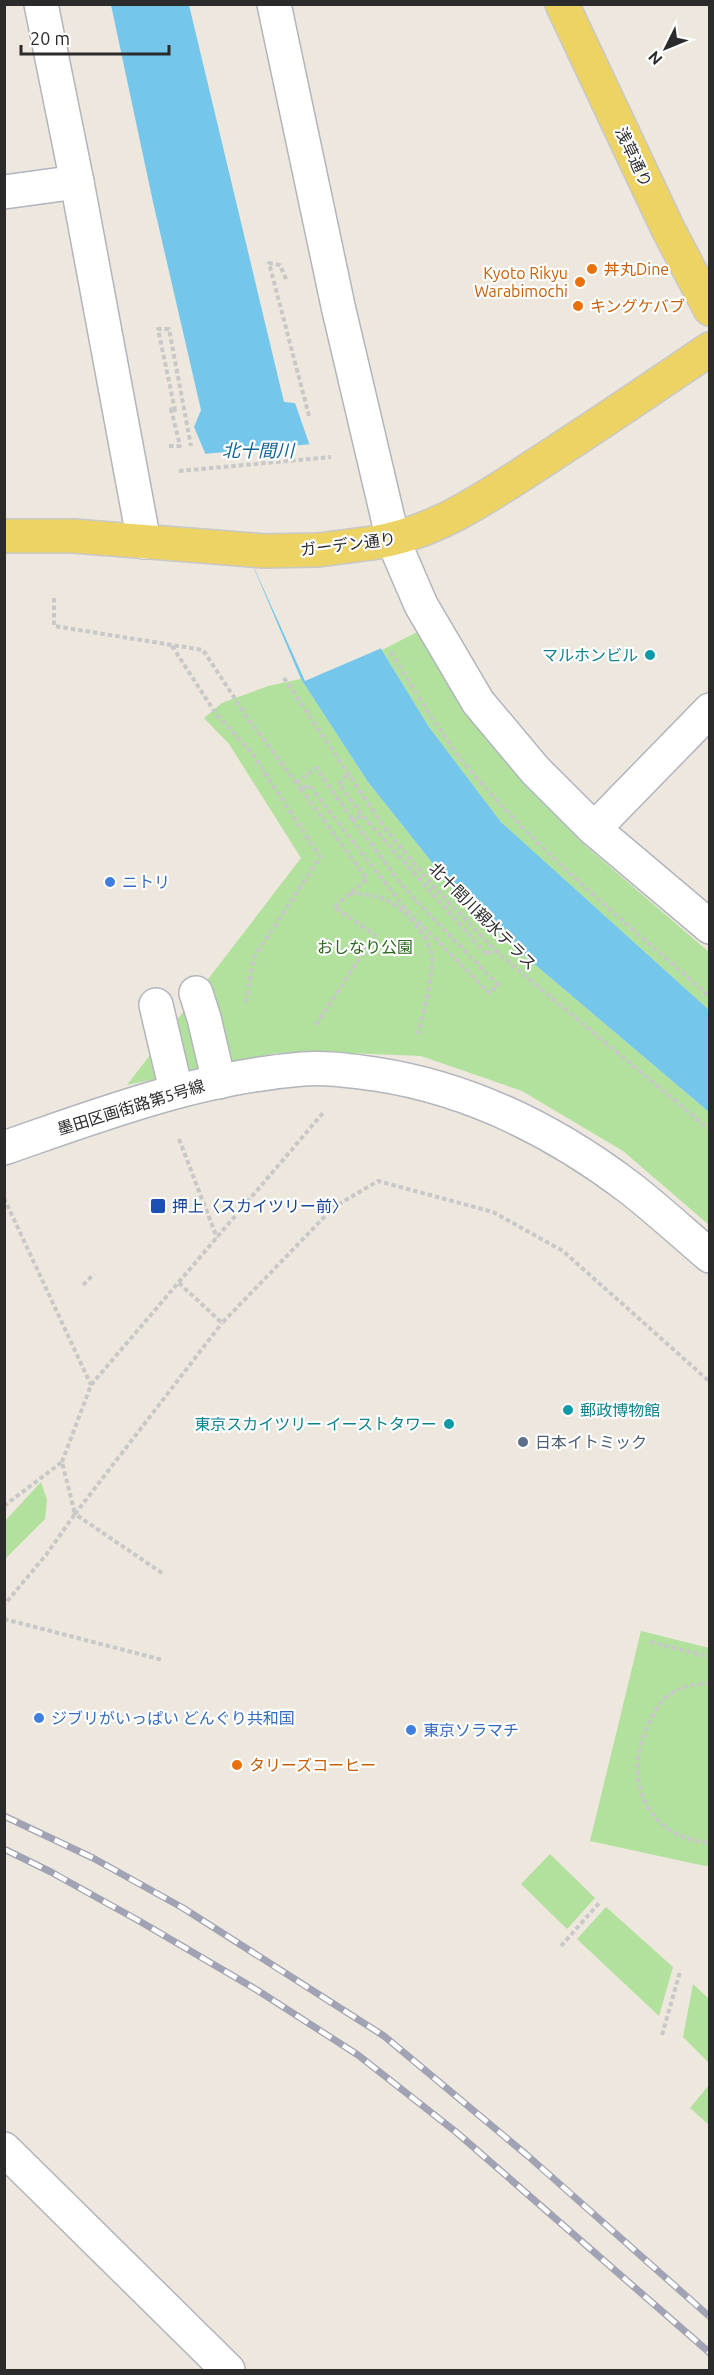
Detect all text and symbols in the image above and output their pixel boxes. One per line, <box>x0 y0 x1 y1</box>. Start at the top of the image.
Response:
scale bar <box>21 18 170 56</box>
north arrow <box>636 18 696 78</box>
text: 20 m <box>30 28 70 48</box>
text: N <box>644 48 666 69</box>
street label: 浅草通り <box>612 124 656 190</box>
place label: 丼丸Dine <box>604 260 669 278</box>
marker: 丼丸Dine <box>585 262 599 276</box>
place label: Kyoto Rikyu Warabimochi <box>474 264 568 300</box>
marker: Kyoto Rikyu Warabimochi <box>573 275 587 289</box>
place label: キングケバブ <box>590 297 685 315</box>
marker: キングケバブ <box>571 299 585 313</box>
water label: 北十間川 <box>222 440 296 460</box>
street label: ガーデン通り <box>299 529 397 559</box>
place label: マルホンビル <box>542 646 638 664</box>
marker: マルホンビル <box>643 648 657 662</box>
street label: 北十間川親水テラス <box>426 859 540 973</box>
place label: ニトリ <box>122 873 170 891</box>
marker: ニトリ <box>103 875 117 889</box>
park label: おしなり公園 <box>317 938 413 956</box>
street label: 墨田区画街路第5号線 <box>55 1076 207 1138</box>
marker: 押上〈スカイツリー前〉 <box>149 1197 167 1215</box>
place label: 押上〈スカイツリー前〉 <box>172 1197 348 1215</box>
place label: 郵政博物館 <box>580 1401 660 1419</box>
marker: 郵政博物館 <box>561 1403 575 1417</box>
place label: 東京スカイツリー イーストタワー <box>194 1415 437 1433</box>
marker: 東京スカイツリー イーストタワー <box>442 1417 456 1431</box>
place label: 日本イトミック <box>535 1433 647 1451</box>
marker: 日本イトミック <box>516 1435 530 1449</box>
place label: ジブリがいっぱい どんぐり共和国 <box>51 1709 295 1727</box>
marker: ジブリがいっぱい どんぐり共和国 <box>32 1711 46 1725</box>
place label: 東京ソラマチ <box>423 1721 519 1739</box>
marker: 東京ソラマチ <box>404 1723 418 1737</box>
place label: タリーズコーヒー <box>249 1756 376 1774</box>
marker: タリーズコーヒー <box>230 1758 244 1772</box>

